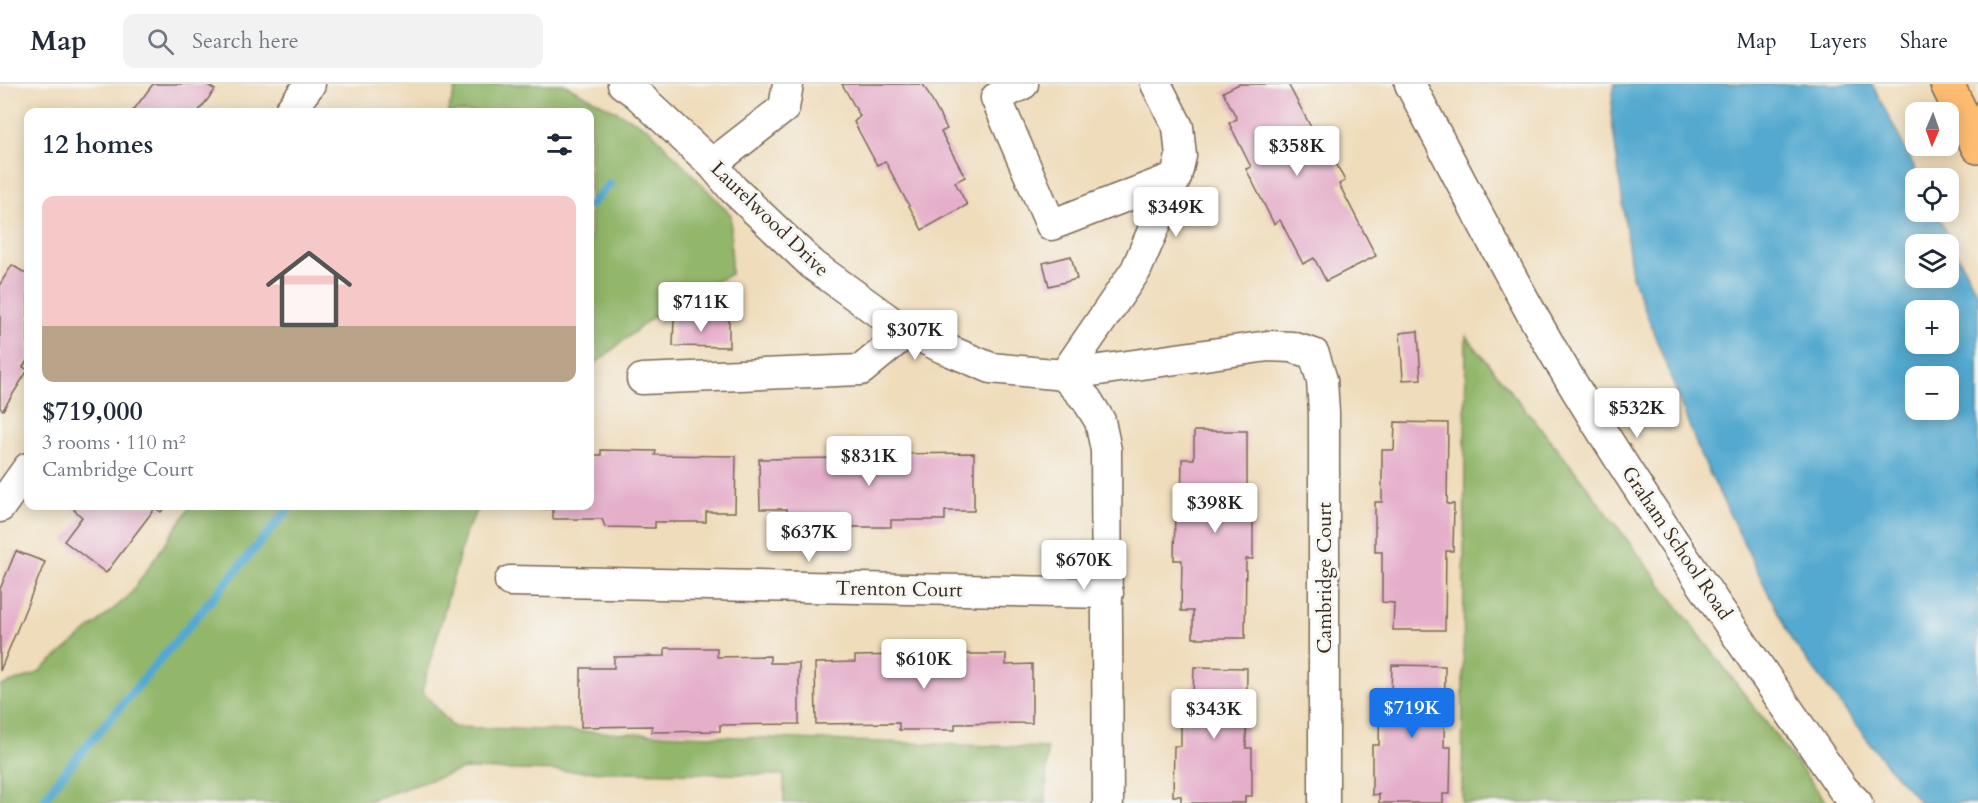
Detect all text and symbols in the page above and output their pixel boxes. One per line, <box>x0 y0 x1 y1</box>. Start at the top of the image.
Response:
search box <box>123 14 543 68</box>
text: Map <box>30 22 87 60</box>
icon: search <box>144 25 177 58</box>
text: Search here <box>192 26 299 56</box>
text: Map <box>1737 27 1777 56</box>
text: Layers <box>1810 27 1867 56</box>
text: Share <box>1900 27 1948 56</box>
north arrow <box>1905 102 1959 156</box>
map controls <box>1905 102 1959 420</box>
pin: $358K <box>1255 126 1339 177</box>
text: 12 homes <box>42 127 153 162</box>
icon: filters <box>543 128 576 161</box>
text: $358K <box>1268 132 1326 159</box>
street label: Laurelwood Drive <box>705 155 835 283</box>
button: locate <box>1905 168 1959 222</box>
pin: $349K <box>1134 187 1218 238</box>
text: $349K <box>1147 193 1205 220</box>
button: layers <box>1905 234 1959 288</box>
icon: home <box>255 235 363 343</box>
pin: $711K <box>659 282 743 333</box>
text: $711K <box>672 288 730 315</box>
button: + <box>1905 300 1959 354</box>
pin: $307K <box>873 310 957 361</box>
text: $307K <box>886 316 944 343</box>
button: − <box>1905 366 1959 420</box>
pin: $532K <box>1595 388 1679 439</box>
text: $719,000 <box>42 394 143 429</box>
text: $532K <box>1608 394 1666 421</box>
text: 3 rooms · 110 m² <box>42 429 186 456</box>
pin: $831K <box>827 436 911 487</box>
text: $831K <box>840 442 898 469</box>
text: Cambridge Court <box>42 456 194 483</box>
street label: Graham School Road <box>1616 461 1739 625</box>
pin: $398K <box>1173 483 1257 534</box>
text: $398K <box>1186 489 1244 516</box>
street label: Cambridge Court <box>1311 502 1338 654</box>
pin: $637K <box>767 512 851 563</box>
text: $637K <box>780 518 838 545</box>
pin: $670K <box>1042 540 1126 591</box>
text: $670K <box>1055 546 1113 573</box>
street label: Trenton Court <box>835 574 963 604</box>
pin: $610K <box>882 639 966 690</box>
text: $610K <box>895 645 953 672</box>
pin: $719K <box>1370 688 1454 739</box>
pin: $343K <box>1172 689 1256 740</box>
text: $719K <box>1383 694 1441 721</box>
text: $343K <box>1185 695 1243 722</box>

